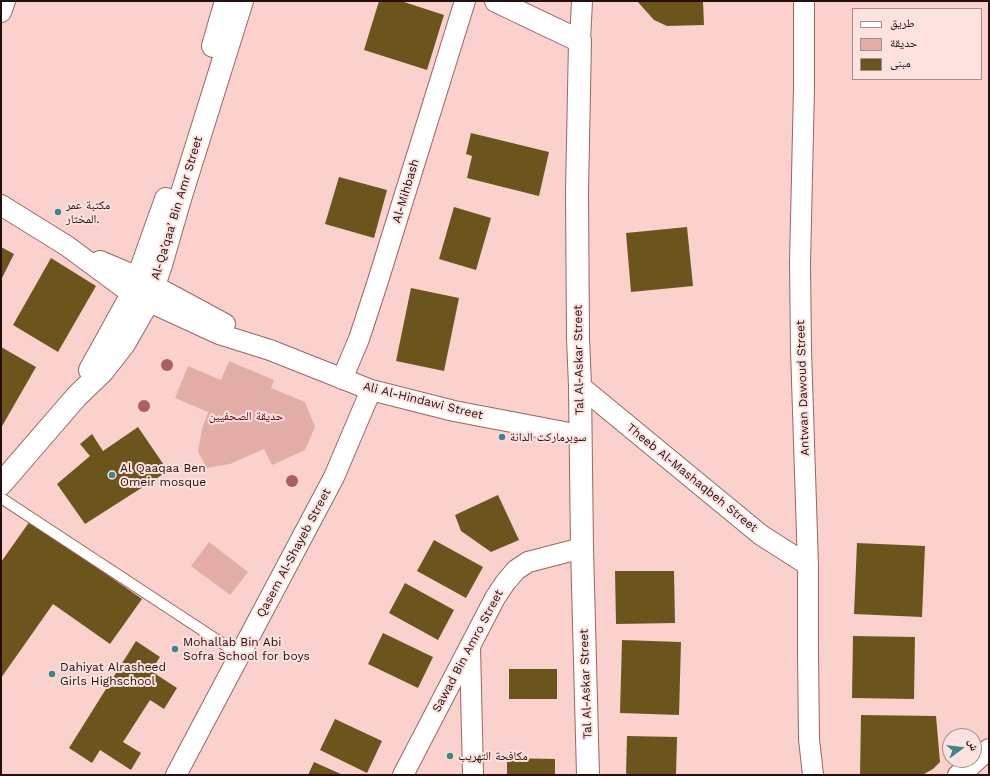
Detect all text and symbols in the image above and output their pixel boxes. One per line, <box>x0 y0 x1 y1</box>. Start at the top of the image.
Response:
legend <box>852 8 982 80</box>
text: طريق <box>890 16 915 30</box>
text: حديقة <box>890 36 918 50</box>
text: مبنى <box>890 56 911 70</box>
street label: Al-Qa’qaa’ Bin Amr Street <box>148 134 206 282</box>
street label: Al-Mihbash <box>389 157 423 225</box>
place label: مكتبة عمر المختار. <box>66 198 110 226</box>
marker: مكتبة عمر المختار. <box>53 207 63 217</box>
street label: Tal Al-Askar Street <box>571 305 587 415</box>
street label: Antwan Dawoud Street <box>793 320 813 456</box>
street label: Ali Al-Hindawi Street <box>362 379 484 423</box>
park label: حديقة الصحفيين <box>209 409 283 423</box>
street label: Theeb Al-Mashaqbeh Street <box>624 421 760 535</box>
place label: سوبرماركت الدانة <box>510 430 586 444</box>
marker: سوبرماركت الدانة <box>497 432 507 442</box>
place label: Al Qaaqaa Ben Omeir mosque <box>120 461 206 489</box>
marker: Al Qaaqaa Ben Omeir mosque <box>107 470 117 480</box>
street label: Qasem Al-Shayeb Street <box>254 486 334 620</box>
street label: Sawad Bin Amro Street <box>430 587 506 715</box>
street label: Tal Al-Askar Street <box>577 629 595 739</box>
place label: Mohallab Bin Abi Sofra School for boys <box>183 635 310 663</box>
marker: Mohallab Bin Abi Sofra School for boys <box>170 644 180 654</box>
place label: Dahiyat Alrasheed Girls Highschool <box>60 660 166 688</box>
marker: Dahiyat Alrasheed Girls Highschool <box>47 669 57 679</box>
north arrow <box>942 728 982 768</box>
text: ش <box>965 738 981 752</box>
place label: مكافحة التهريب <box>458 749 528 763</box>
marker: مكافحة التهريب <box>445 751 455 761</box>

